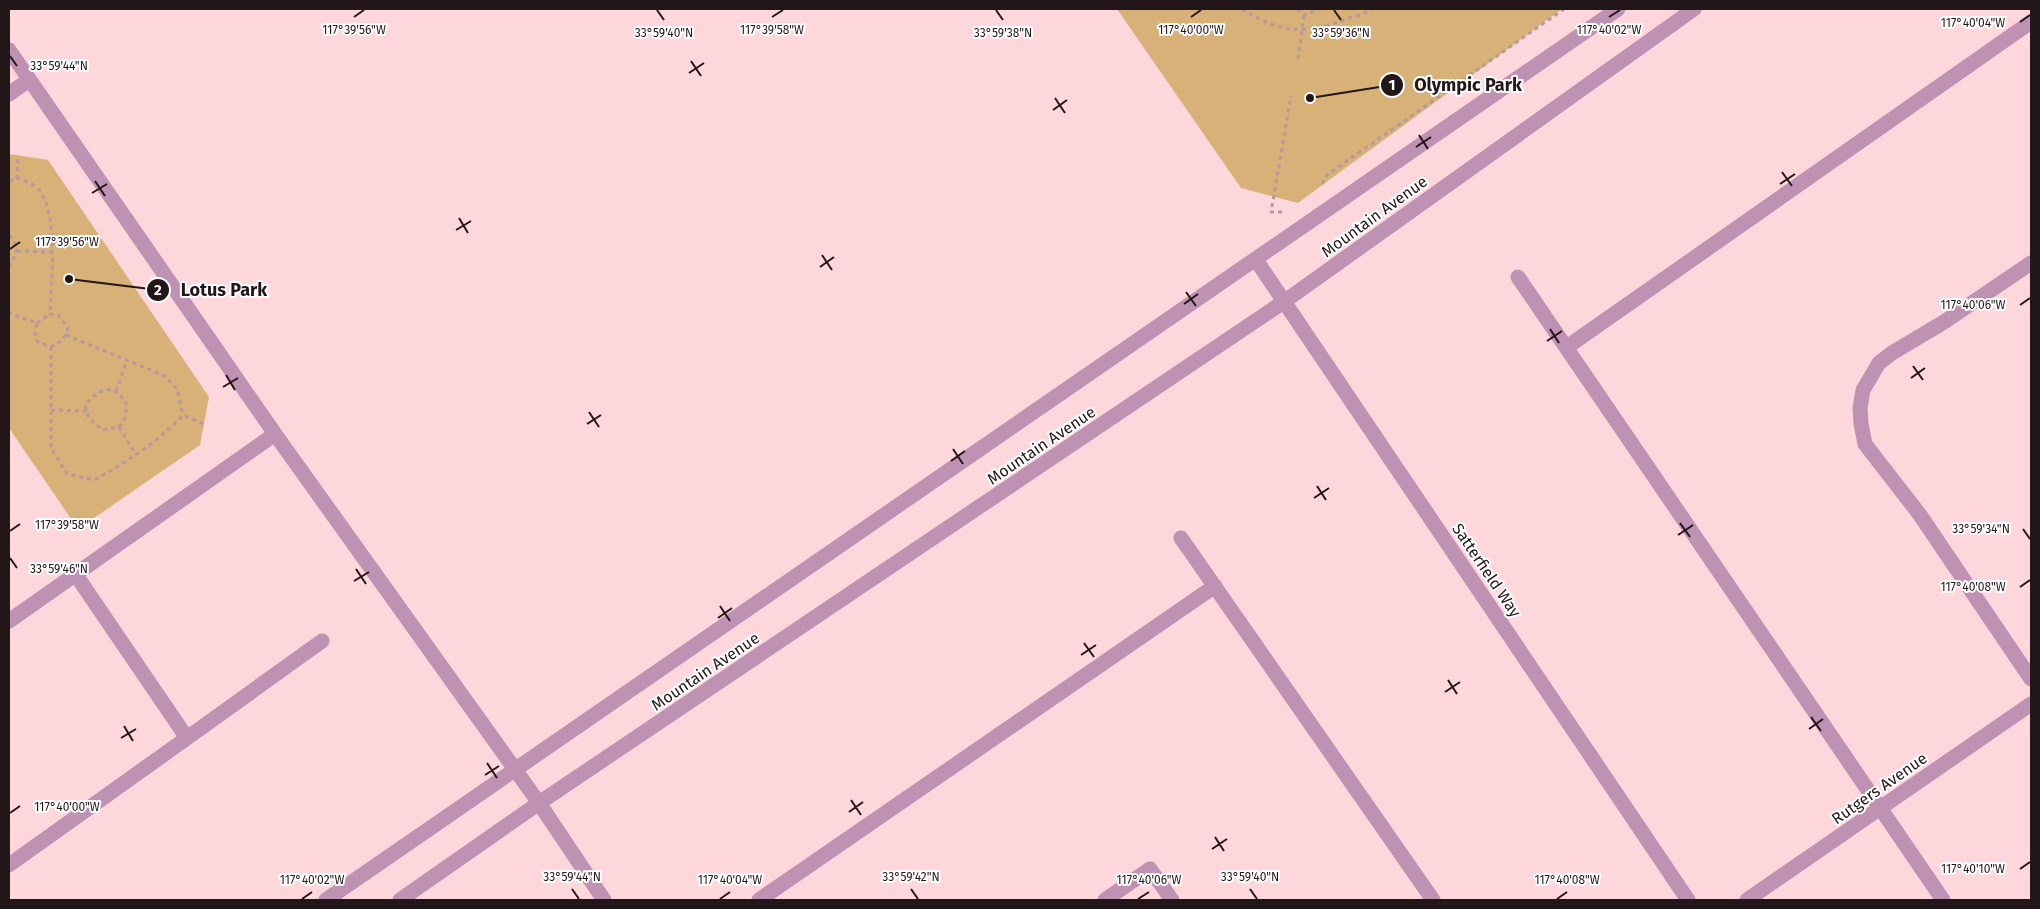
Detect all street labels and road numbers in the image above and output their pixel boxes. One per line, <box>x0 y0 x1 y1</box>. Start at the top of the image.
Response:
street label: Mountain Avenue <box>1318 172 1431 261</box>
street label: Mountain Avenue <box>984 402 1099 489</box>
street label: Satterfield Way <box>1448 520 1525 621</box>
street label: Mountain Avenue <box>648 628 763 715</box>
street label: Rutgers Avenue <box>1828 748 1931 828</box>

